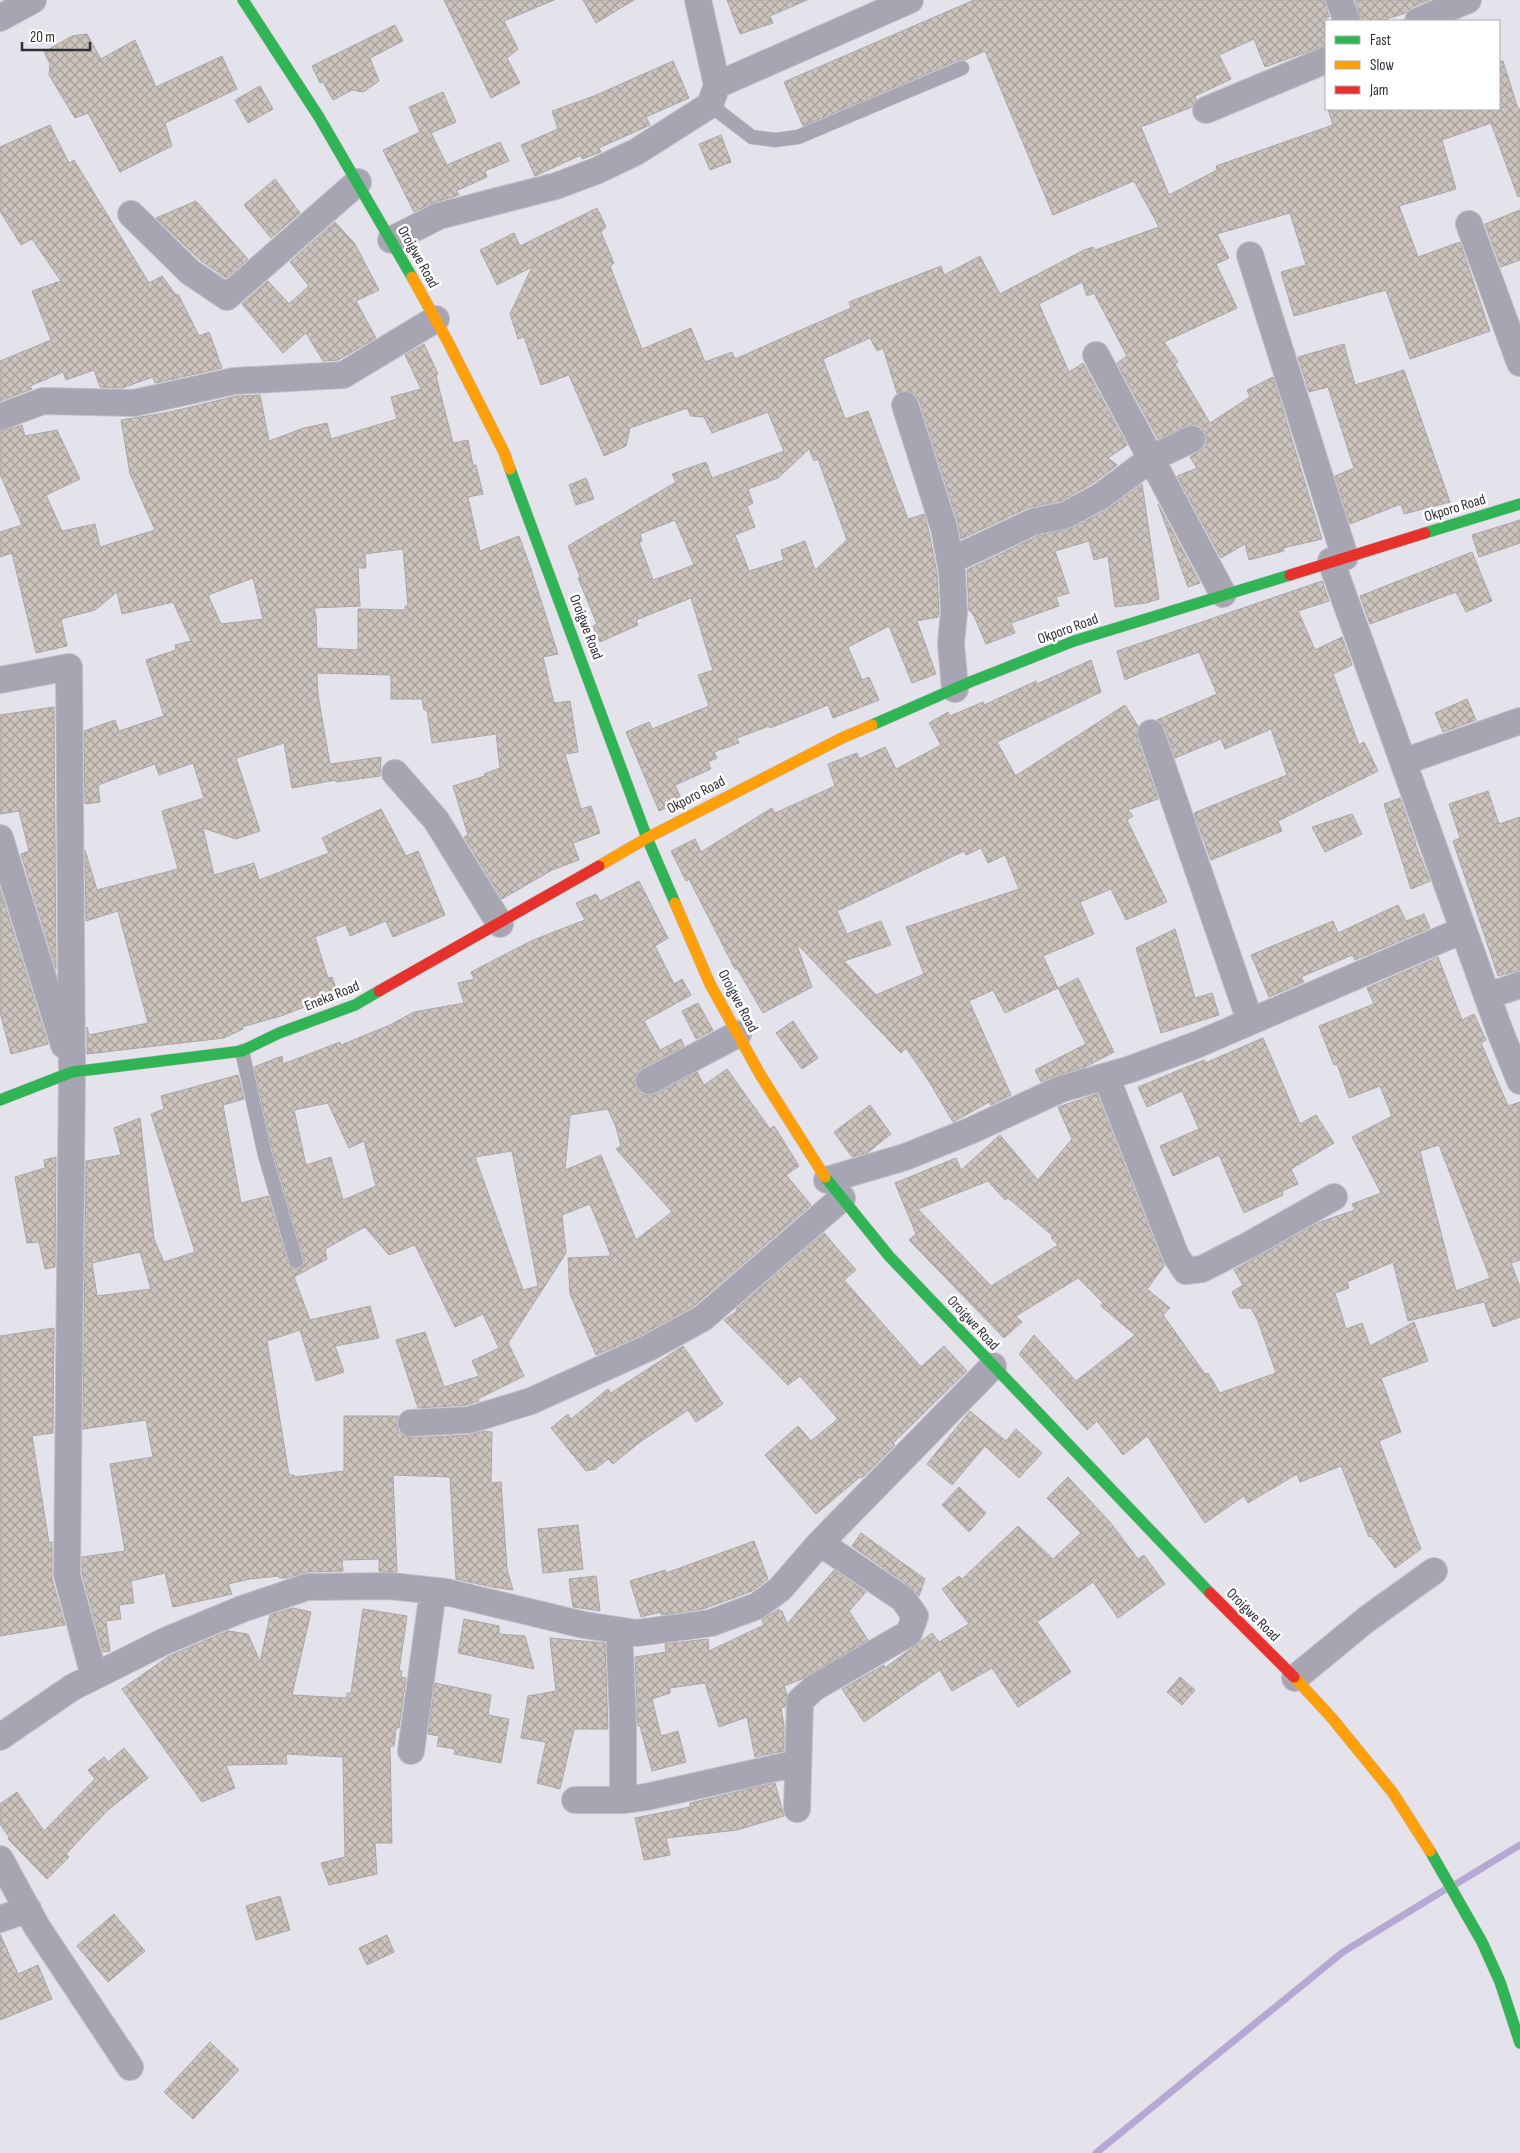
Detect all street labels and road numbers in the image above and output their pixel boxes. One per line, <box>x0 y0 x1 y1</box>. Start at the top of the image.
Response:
street label: Oroigwe Road <box>393 223 443 291</box>
street label: Okporo Road <box>1422 490 1488 526</box>
street label: Oroigwe Road <box>565 592 607 662</box>
street label: Okporo Road <box>1035 609 1101 649</box>
street label: Okporo Road <box>664 772 728 818</box>
street label: Oroigwe Road <box>714 966 762 1036</box>
street label: Eneka Road <box>302 976 362 1016</box>
street label: Oroigwe Road <box>943 1292 1003 1354</box>
street label: Oroigwe Road <box>1222 1584 1284 1646</box>

